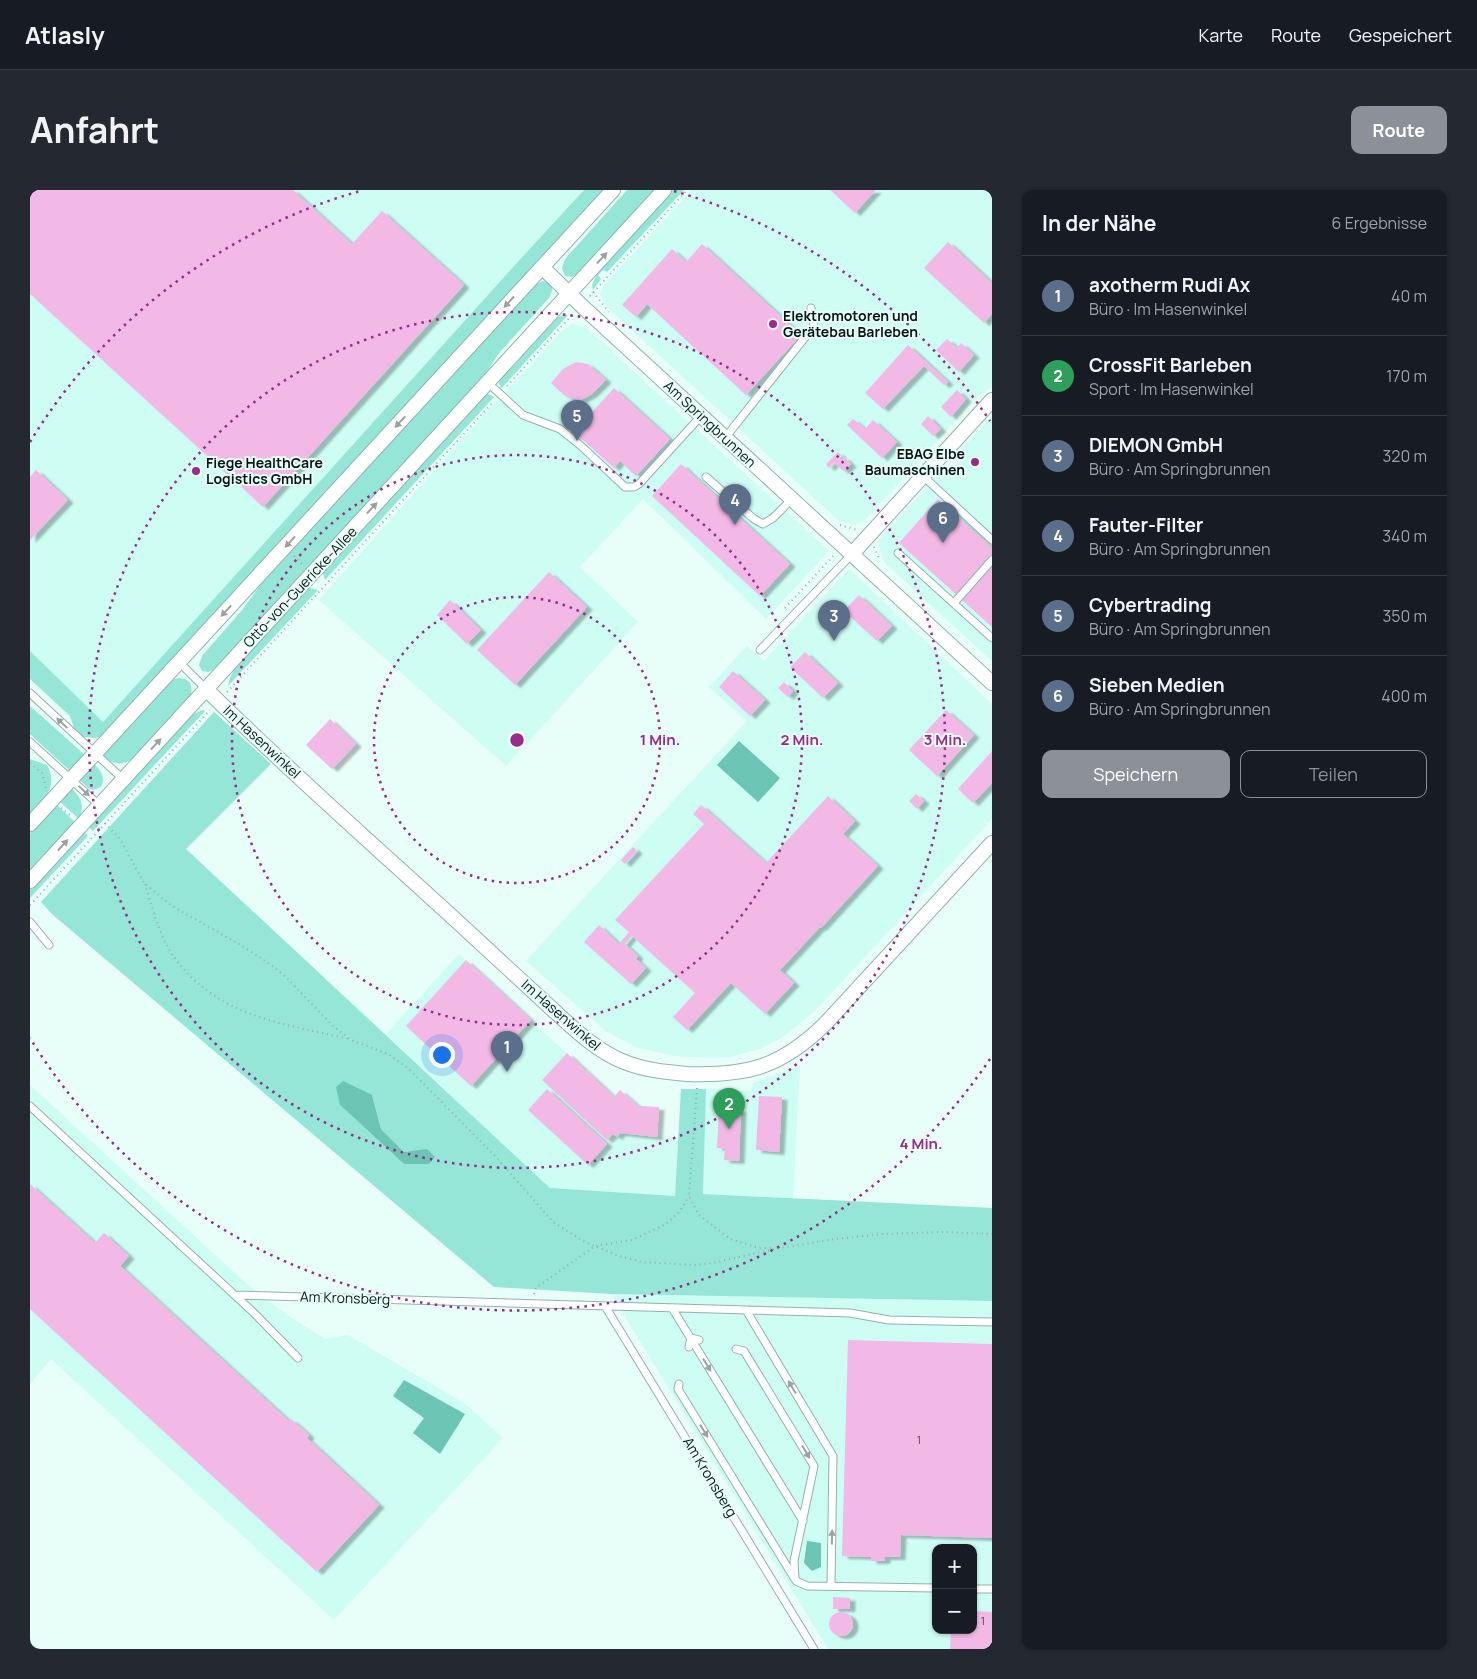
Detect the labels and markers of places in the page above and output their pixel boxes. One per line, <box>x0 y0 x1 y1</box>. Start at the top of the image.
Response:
place label: Elektromotoren und Gerätebau Barleben <box>783 306 918 341</box>
marker: Elektromotoren und Gerätebau Barleben <box>767 318 779 330</box>
pin: 5 <box>561 400 593 441</box>
place label: EBAG Elbe Baumaschinen <box>865 444 965 479</box>
place label: Fiege HealthCare Logistics GmbH <box>206 453 323 488</box>
marker: EBAG Elbe Baumaschinen <box>969 456 981 468</box>
marker: Fiege HealthCare Logistics GmbH <box>190 465 202 477</box>
pin: 4 <box>719 484 751 525</box>
pin: 6 <box>927 502 959 543</box>
pin: 3 <box>818 600 850 641</box>
centre of rings <box>508 731 526 749</box>
pin: 1 <box>491 1031 523 1072</box>
pin: 2 <box>713 1088 745 1129</box>

